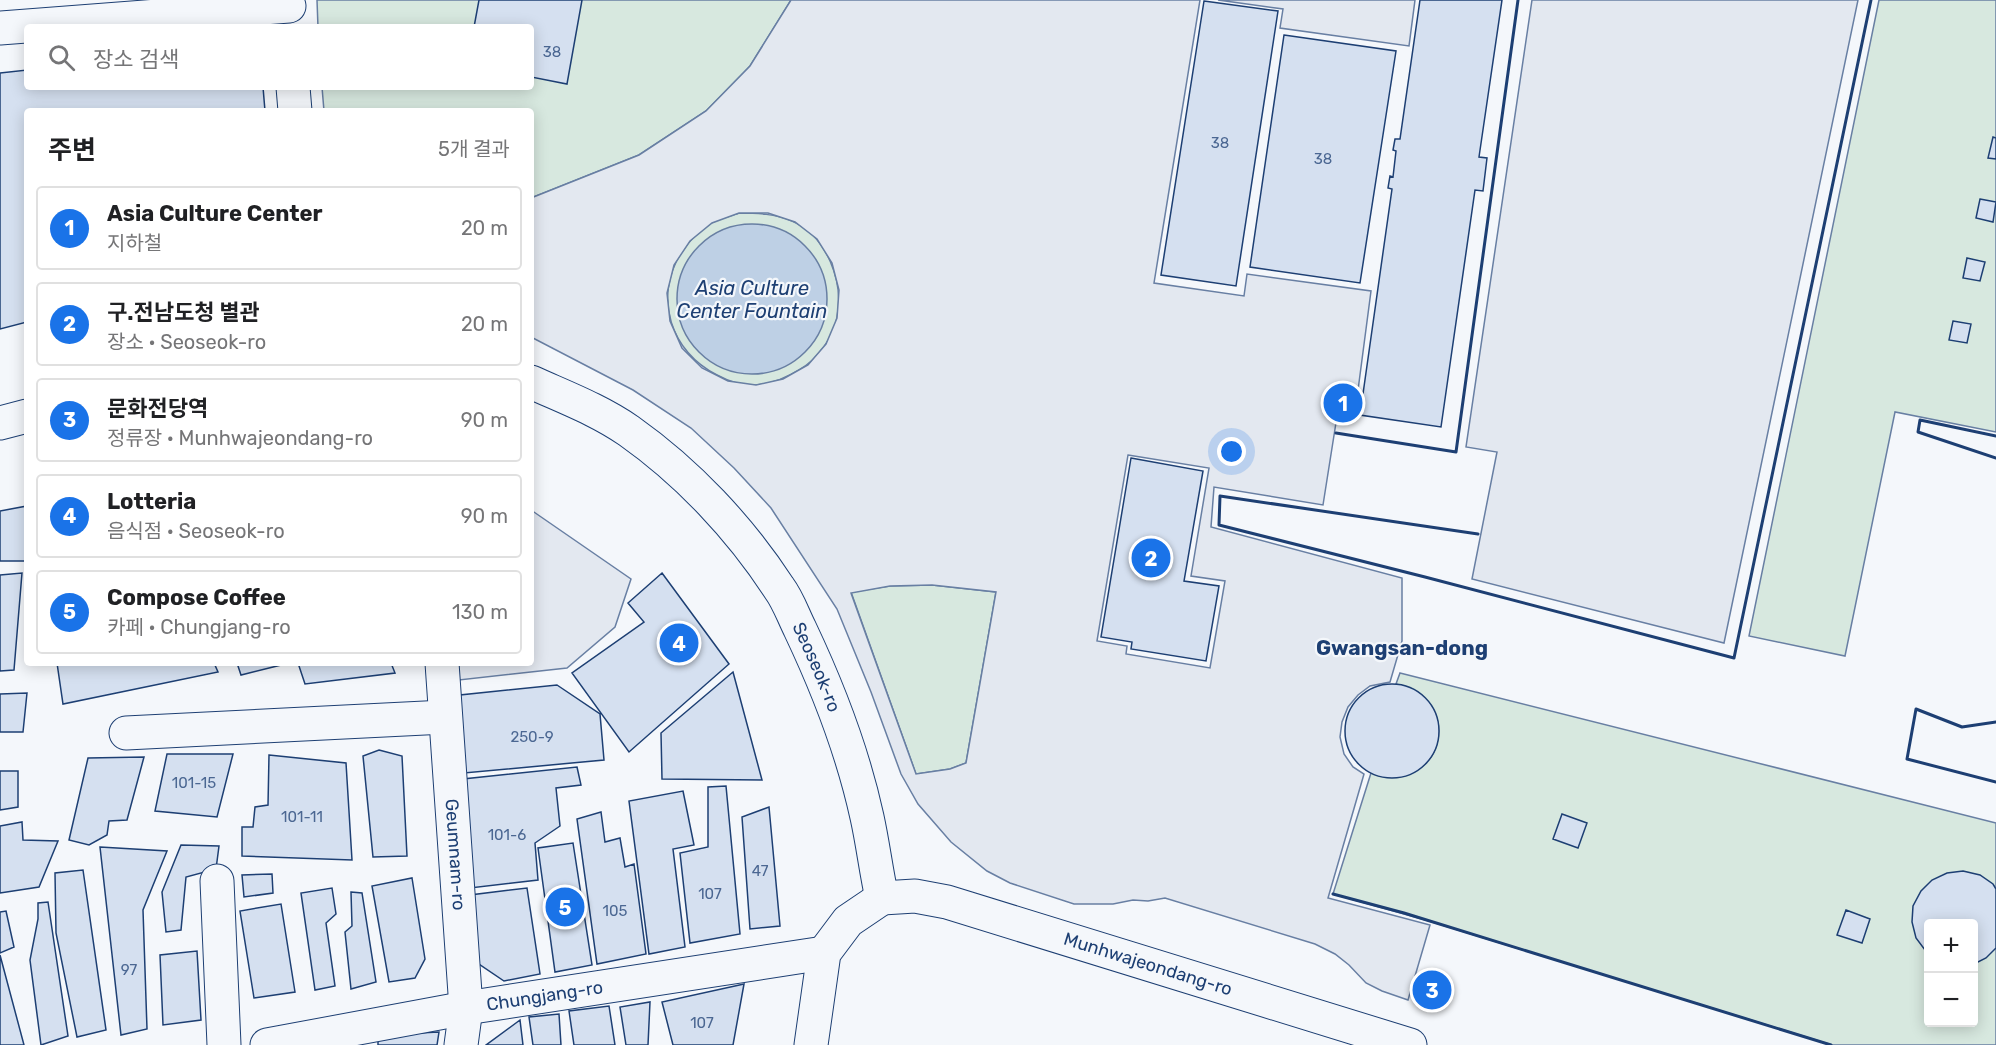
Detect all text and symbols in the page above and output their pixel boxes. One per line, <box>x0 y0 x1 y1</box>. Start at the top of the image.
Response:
search box <box>24 24 534 90</box>
icon: search <box>45 41 78 74</box>
house number: 38 <box>543 43 561 61</box>
text: 장소 검색 <box>93 46 179 73</box>
house number: 38 <box>1211 134 1229 152</box>
text: 주변 <box>48 135 96 166</box>
text: 5개 결과 <box>438 137 510 161</box>
house number: 38 <box>1314 150 1332 168</box>
text: Asia Culture Center <box>107 200 323 227</box>
text: 1 <box>65 216 74 240</box>
text: 20 m <box>461 216 508 240</box>
text: 지하철 <box>107 231 162 255</box>
water label: Asia Culture Center Fountain <box>677 276 827 323</box>
text: 구.전남도청 별관 <box>107 299 260 326</box>
text: 2 <box>63 312 76 336</box>
text: 20 m <box>461 312 508 336</box>
text: 장소 · Seoseok-ro <box>107 330 266 354</box>
pin: 1 <box>1324 380 1362 426</box>
text: 문화전당역 <box>107 395 208 422</box>
text: 3 <box>63 408 76 432</box>
text: 90 m <box>461 408 508 432</box>
text: 정류장 · Munhwajeondang-ro <box>107 426 373 450</box>
your location <box>1217 437 1246 466</box>
text: Lotteria <box>107 488 196 515</box>
text: 4 <box>63 504 76 528</box>
text: 90 m <box>461 504 508 528</box>
text: 음식점 · Seoseok-ro <box>107 519 285 543</box>
pin: 2 <box>1132 536 1170 580</box>
text: Compose Coffee <box>107 584 286 611</box>
text: 5 <box>63 600 76 624</box>
text: 130 m <box>452 600 508 624</box>
text: 카페 · Chungjang-ro <box>107 615 291 639</box>
street label: Seoseok-ro <box>787 619 845 715</box>
pin: 4 <box>660 620 698 666</box>
district label: Gwangsan-dong <box>1316 635 1488 660</box>
house number: 250-9 <box>510 728 554 746</box>
house number: 101-15 <box>172 774 216 792</box>
street label: Geumnam-ro <box>440 798 470 911</box>
house number: 101-11 <box>281 808 323 826</box>
house number: 101-6 <box>488 826 526 844</box>
house number: 47 <box>752 862 769 880</box>
pin: 5 <box>546 884 584 930</box>
house number: 107 <box>698 885 722 903</box>
house number: 105 <box>603 902 628 920</box>
map controls <box>1924 919 1978 1027</box>
button: + <box>1924 919 1978 973</box>
street label: Munhwajeondang-ro <box>1061 928 1235 1000</box>
house number: 97 <box>121 961 138 979</box>
pin: 3 <box>1412 968 1452 1012</box>
button: − <box>1924 973 1978 1027</box>
street label: Chungjang-ro <box>485 976 604 1016</box>
house number: 107 <box>690 1014 714 1032</box>

